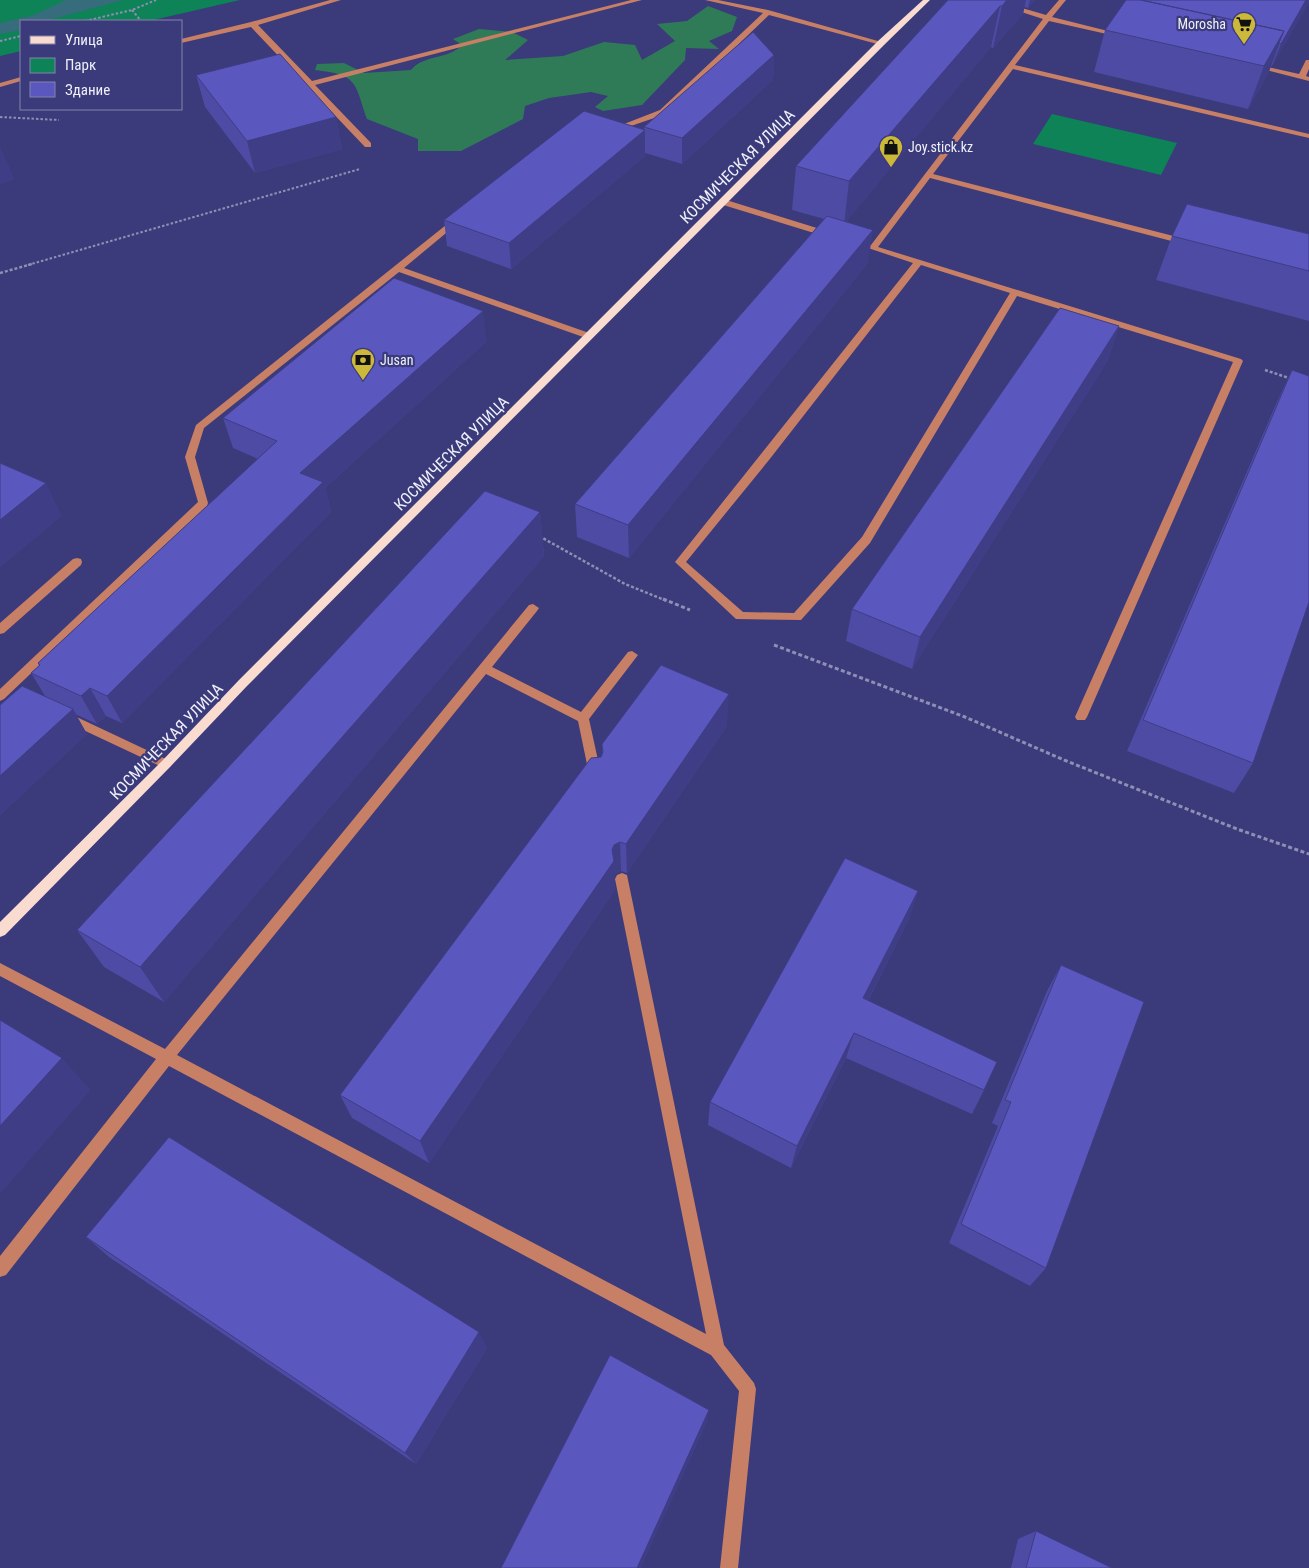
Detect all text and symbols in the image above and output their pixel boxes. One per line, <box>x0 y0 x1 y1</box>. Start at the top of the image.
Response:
supermarket icon: Morosha <box>1231 11 1257 45</box>
place label: Morosha <box>1177 16 1226 32</box>
legend <box>20 20 182 110</box>
text: Улица <box>65 31 103 49</box>
text: Парк <box>65 56 96 74</box>
text: Здание <box>65 81 110 99</box>
street label: КОСМИЧЕСКАЯ УЛИЦА <box>676 105 799 228</box>
shop icon: Joy.stick.kz <box>878 134 904 168</box>
place label: Joy.stick.kz <box>908 139 973 155</box>
bank icon: Jusan <box>350 347 376 381</box>
place label: Jusan <box>380 352 413 368</box>
street label: КОСМИЧЕСКАЯ УЛИЦА <box>390 392 513 515</box>
street label: КОСМИЧЕСКАЯ УЛИЦА <box>106 679 227 803</box>

